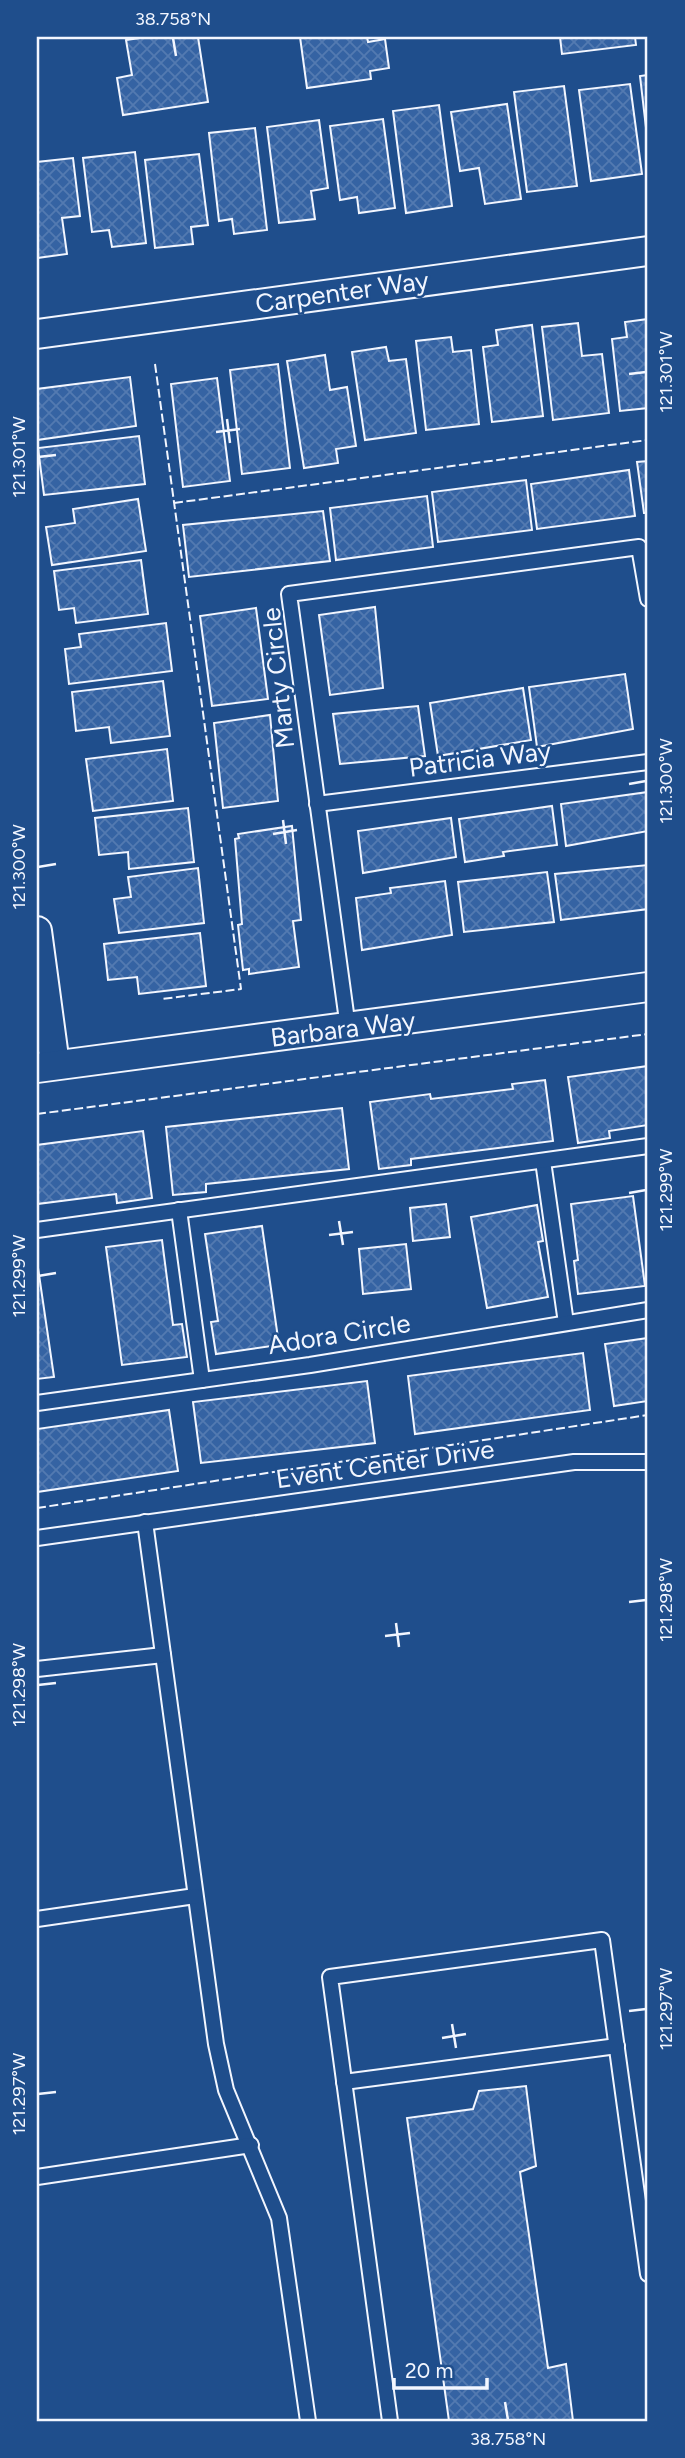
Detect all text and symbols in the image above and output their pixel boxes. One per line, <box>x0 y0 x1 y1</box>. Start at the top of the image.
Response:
text: 38.758°N <box>135 8 211 30</box>
street label: Carpenter Way <box>253 264 431 320</box>
text: 121.301°W <box>655 331 677 413</box>
text: 121.301°W <box>8 416 30 498</box>
street label: Marty Circle <box>255 606 301 750</box>
street label: Patricia Way <box>407 734 553 784</box>
text: 121.300°W <box>655 738 677 824</box>
text: 121.300°W <box>8 824 30 910</box>
street label: Barbara Way <box>269 1004 417 1054</box>
text: 121.299°W <box>655 1148 677 1232</box>
text: 121.299°W <box>8 1234 30 1318</box>
street label: Adora Circle <box>265 1307 413 1361</box>
street label: Event Center Drive <box>274 1433 496 1495</box>
text: 121.298°W <box>655 1557 677 1642</box>
text: 121.298°W <box>8 1642 30 1727</box>
text: 121.297°W <box>655 1967 677 2050</box>
text: 121.297°W <box>8 2052 30 2135</box>
scale bar <box>394 2346 487 2390</box>
text: 20 m <box>405 2358 453 2383</box>
text: 38.758°N <box>470 2428 546 2450</box>

